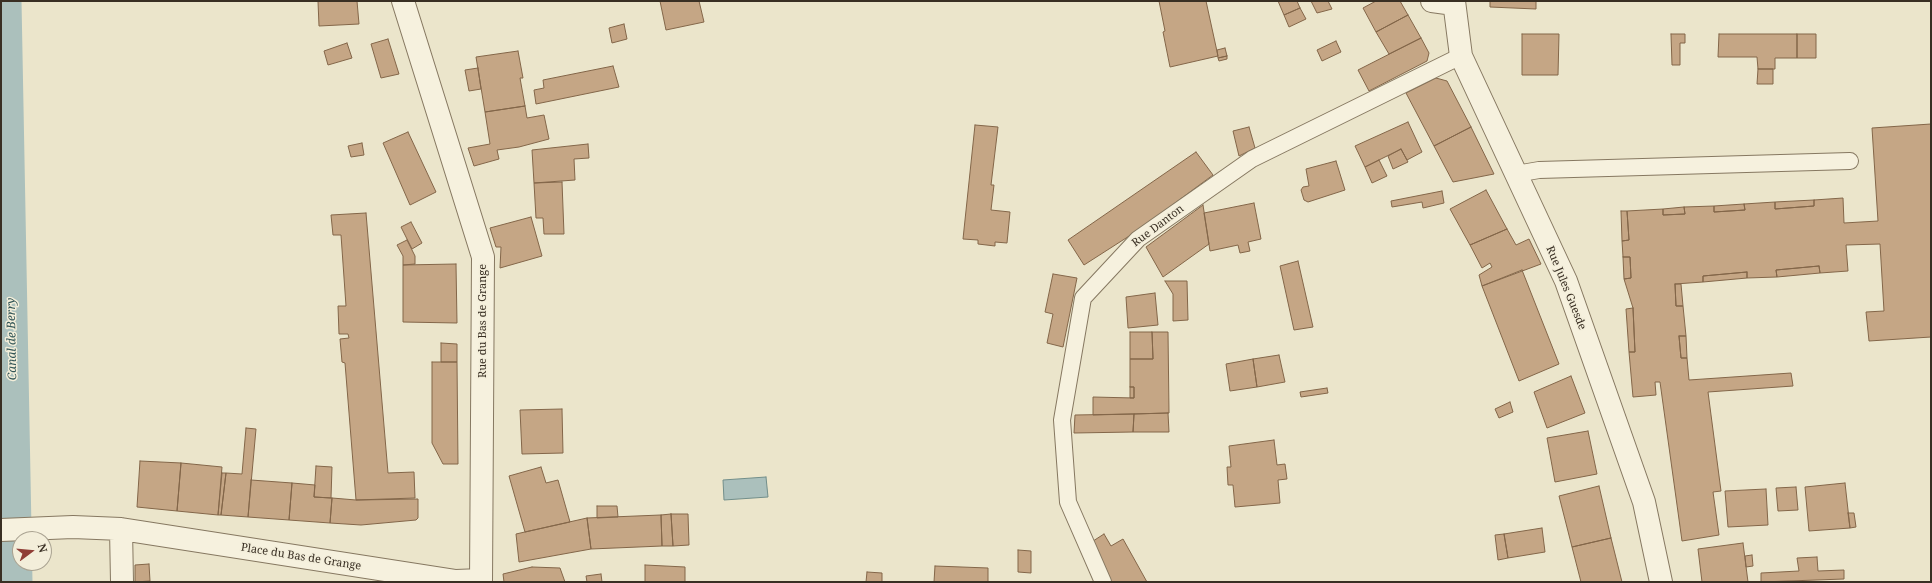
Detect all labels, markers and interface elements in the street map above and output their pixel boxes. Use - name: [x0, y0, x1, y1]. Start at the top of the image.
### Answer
- street label: Rue Danton: [1129, 202, 1187, 250]
- street label: Rue Jules Guesde: [1543, 244, 1589, 332]
- street label: Rue du Bas de Grange: [476, 264, 490, 378]
- water label: Canal de Berry: [4, 298, 20, 380]
- north arrow: [12, 531, 52, 571]
- street label: Place du Bas de Grange: [240, 541, 362, 573]
- text: N: [35, 542, 51, 554]

